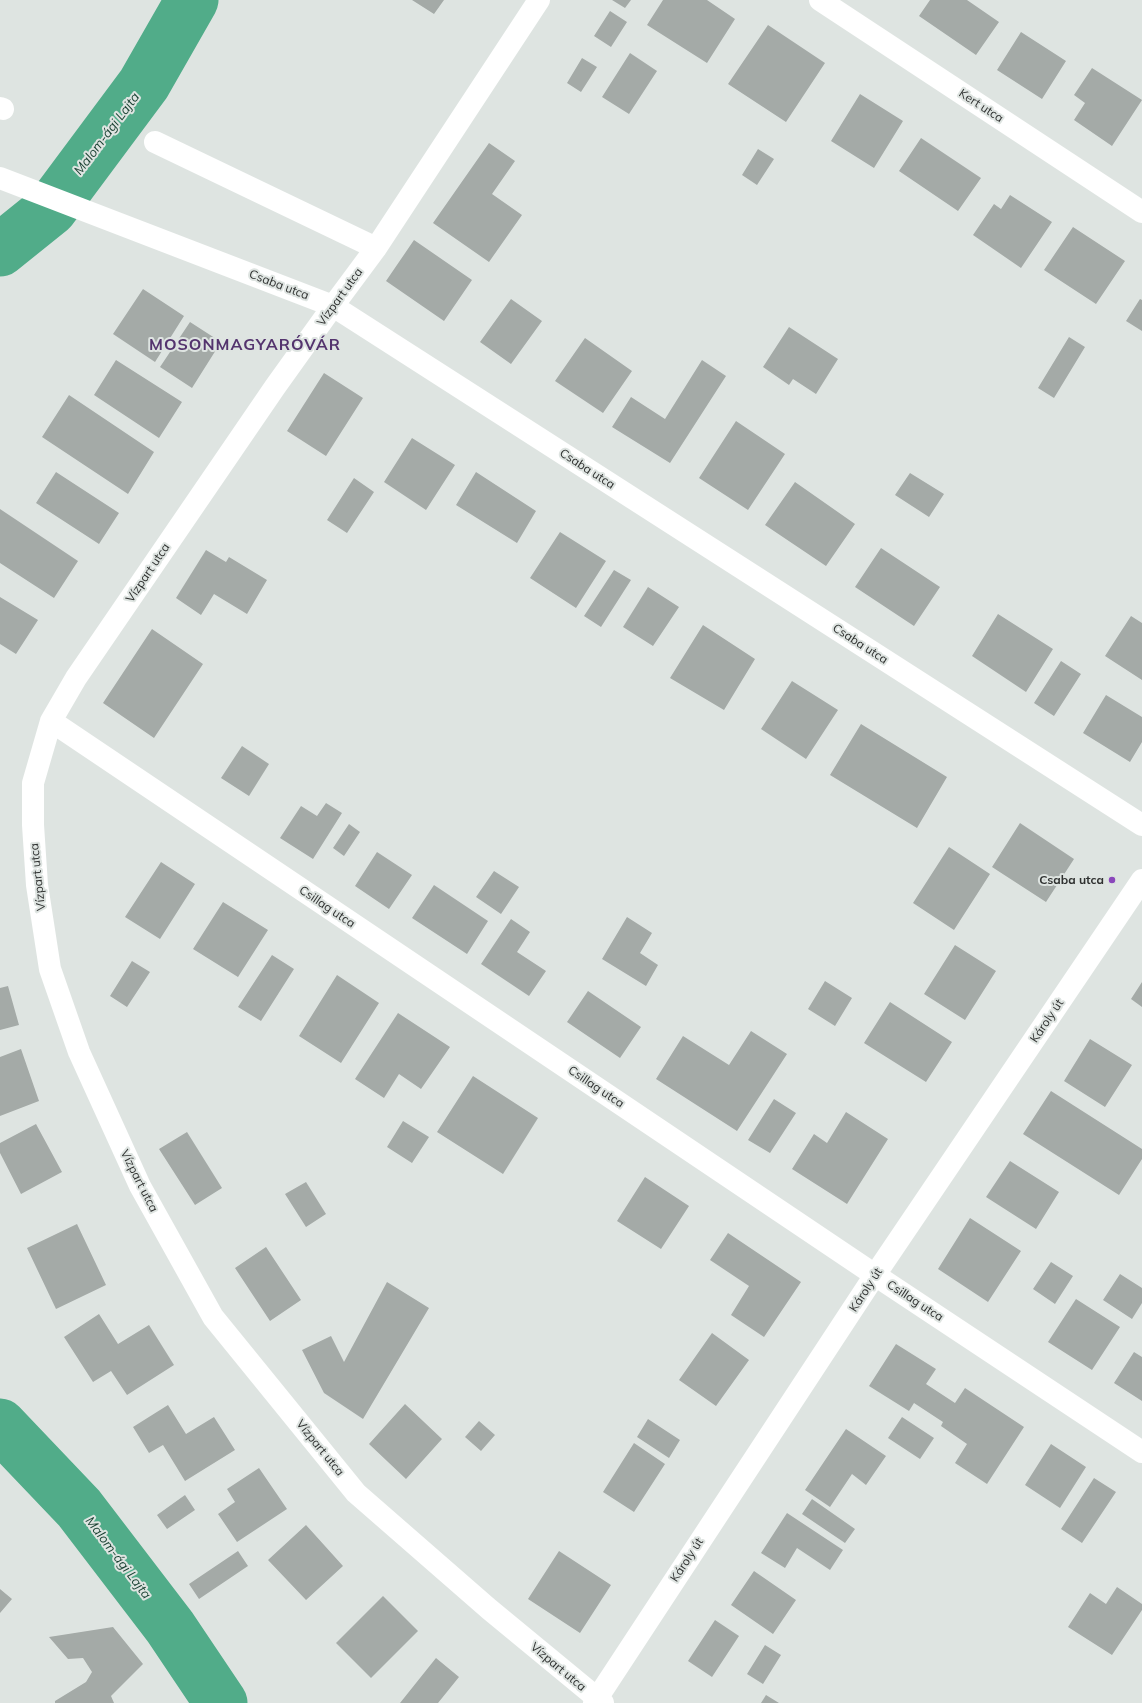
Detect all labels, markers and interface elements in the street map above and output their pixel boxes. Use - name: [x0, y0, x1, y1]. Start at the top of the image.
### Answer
- street label: Kert utca: [956, 86, 1006, 126]
- water label: Malom-ági Lajta: [71, 90, 143, 178]
- street label: Vízpart utca: [314, 265, 366, 329]
- street label: Csaba utca: [247, 267, 311, 303]
- district label: MOSONMAGYARÓVÁR: [149, 335, 341, 355]
- street label: Csaba utca: [557, 446, 617, 492]
- street label: Vízpart utca: [123, 541, 173, 605]
- street label: Csaba utca: [830, 621, 890, 667]
- street label: Vízpart utca: [27, 842, 49, 912]
- place label: Csaba utca: [1039, 873, 1104, 887]
- marker: Csaba utca: [1107, 875, 1117, 885]
- street label: Csillag utca: [296, 883, 358, 931]
- street label: Károly út: [1027, 996, 1067, 1046]
- street label: Csillag utca: [565, 1063, 627, 1111]
- street label: Vízpart utca: [117, 1147, 161, 1215]
- street label: Károly út: [847, 1265, 885, 1315]
- street label: Csillag utca: [884, 1277, 946, 1325]
- street label: Vízpart utca: [293, 1417, 347, 1479]
- water label: Malom-ági Lajta: [82, 1514, 154, 1602]
- street label: Károly út: [668, 1535, 706, 1585]
- street label: Vízpart utca: [527, 1640, 589, 1694]

